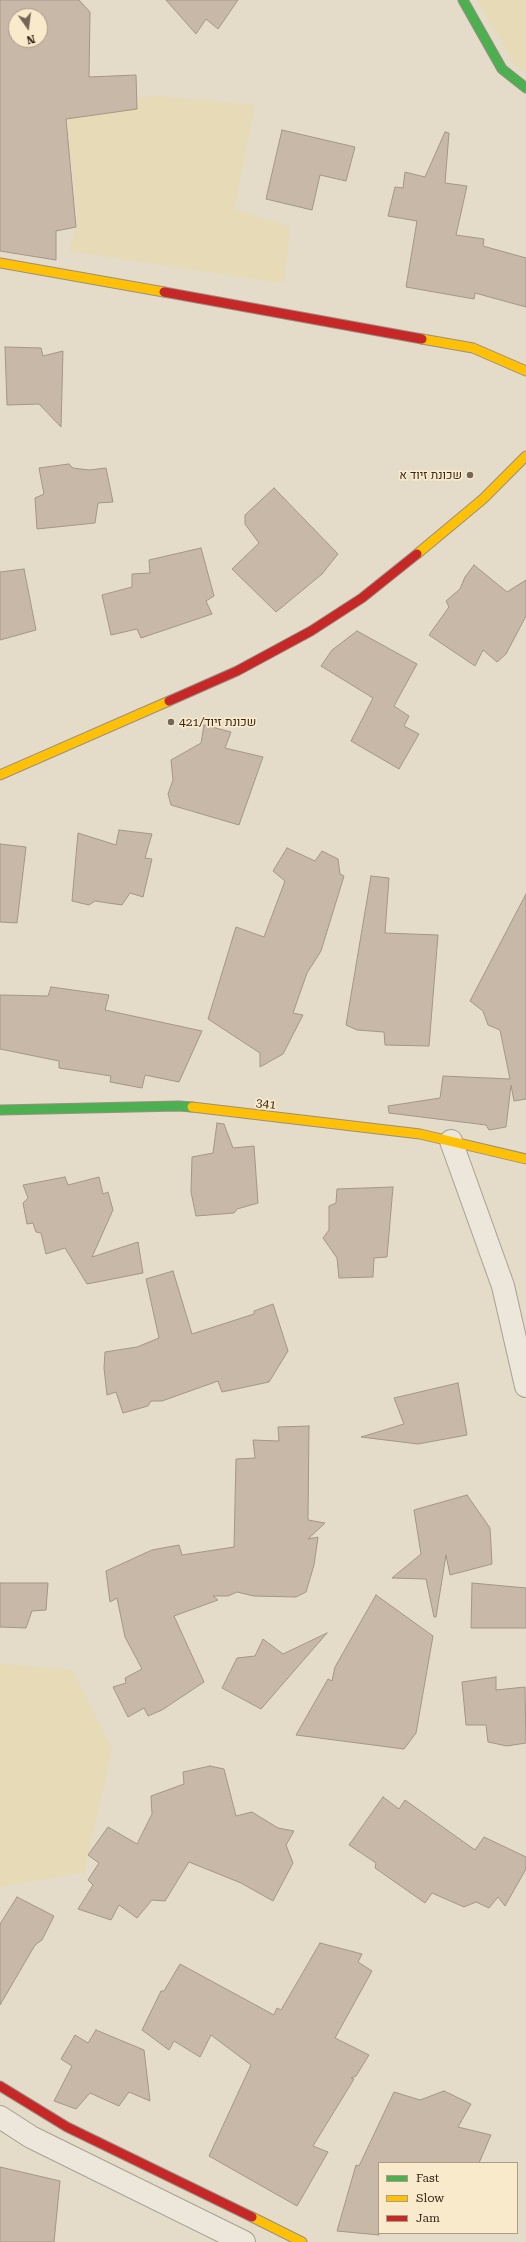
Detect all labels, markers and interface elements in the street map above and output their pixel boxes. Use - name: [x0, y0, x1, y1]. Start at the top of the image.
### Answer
- north arrow: [8, 8, 48, 48]
- text: N: [25, 32, 36, 46]
- place label: שכונת זיוד א: [399, 468, 462, 482]
- marker: שכונת זיוד א: [465, 470, 475, 480]
- place label: שכונת זיוד/421: [179, 715, 256, 729]
- marker: שכונת זיוד/421: [166, 717, 176, 727]
- street label: 341: [255, 1096, 277, 1112]
- legend: [378, 2162, 518, 2234]
- text: Fast: [416, 2171, 439, 2185]
- text: Slow: [416, 2191, 444, 2205]
- text: Jam: [416, 2211, 440, 2225]

